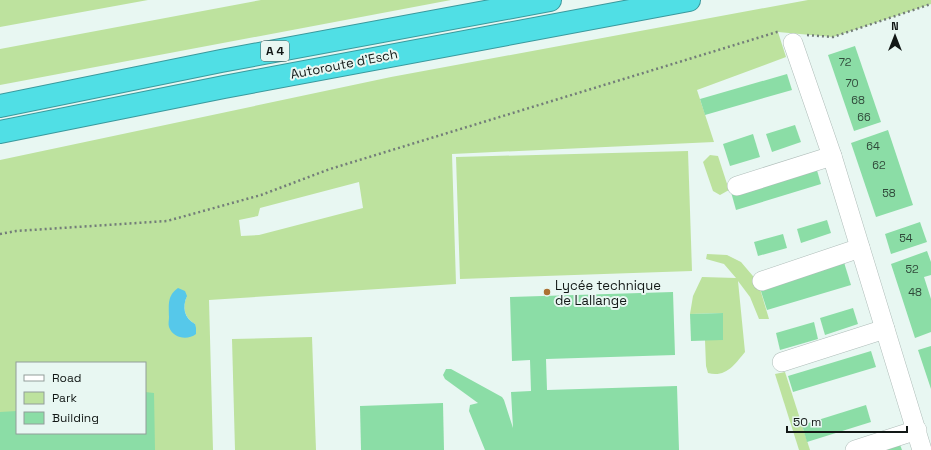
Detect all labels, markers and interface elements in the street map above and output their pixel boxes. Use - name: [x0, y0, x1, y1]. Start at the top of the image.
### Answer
- north arrow: [875, 16, 915, 56]
- text: N: [891, 19, 899, 33]
- road number: A 4: [261, 41, 289, 61]
- street label: Autoroute d'Esch: [289, 45, 399, 83]
- house number: 72: [839, 55, 852, 69]
- house number: 70: [845, 76, 859, 90]
- house number: 68: [851, 93, 865, 107]
- house number: 66: [857, 110, 871, 124]
- house number: 64: [866, 139, 880, 153]
- house number: 62: [872, 158, 886, 172]
- house number: 58: [882, 186, 896, 200]
- house number: 54: [899, 231, 913, 245]
- house number: 52: [905, 262, 919, 276]
- place label: Lycée technique de Lallange: [555, 277, 661, 309]
- house number: 48: [908, 285, 922, 299]
- marker: Lycée technique de Lallange: [542, 287, 552, 297]
- legend: [16, 362, 146, 434]
- text: Road: [52, 370, 81, 386]
- text: Park: [52, 390, 77, 406]
- scale bar: [787, 408, 907, 434]
- text: Building: [52, 410, 99, 426]
- text: 50 m: [793, 414, 821, 430]

